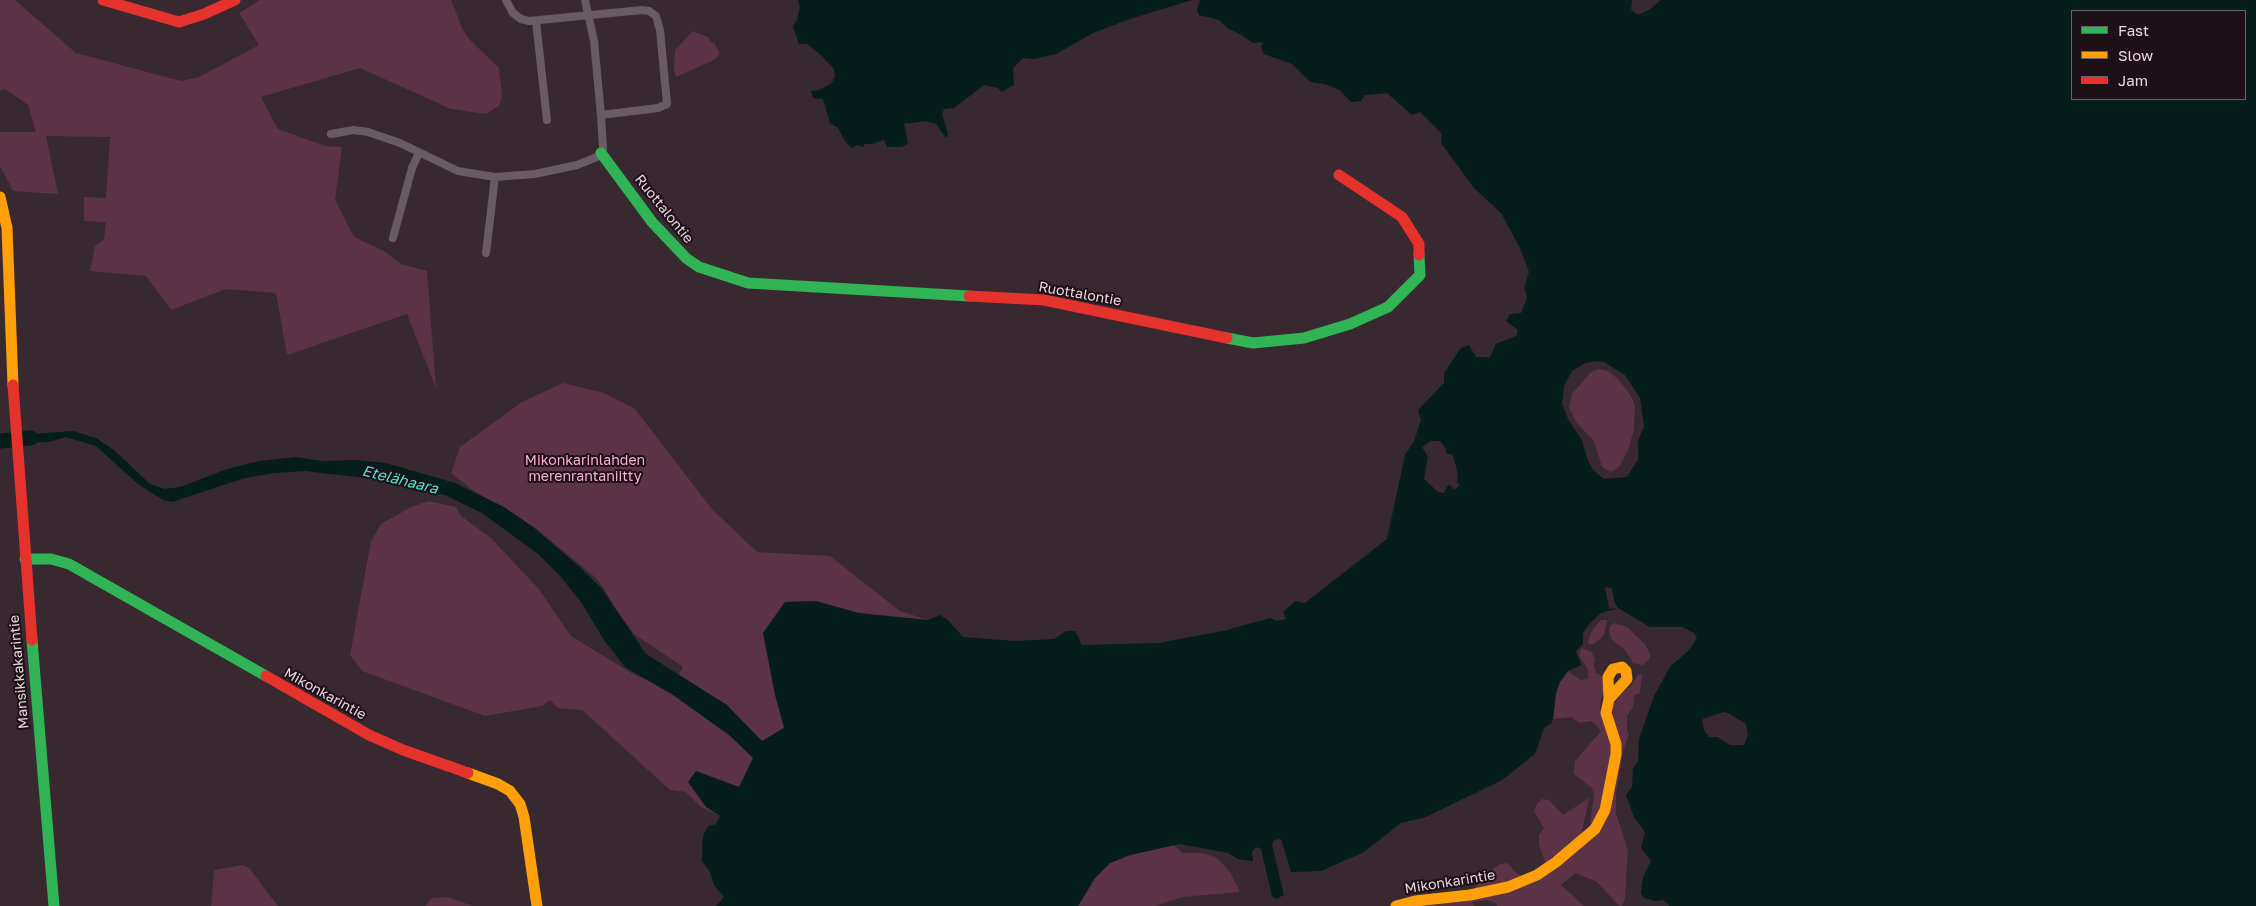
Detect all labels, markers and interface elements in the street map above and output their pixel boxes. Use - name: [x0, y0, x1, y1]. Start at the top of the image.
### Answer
- legend: [2071, 10, 2246, 100]
- text: Fast: [2118, 21, 2149, 39]
- text: Slow: [2118, 46, 2153, 64]
- text: Jam: [2118, 71, 2148, 89]
- street label: Ruottalontie: [631, 171, 697, 247]
- street label: Ruottalontie: [1037, 278, 1123, 310]
- park label: Mikonkarinlahden merenrantaniitty: [525, 453, 645, 486]
- water label: Etelähaara: [360, 462, 440, 498]
- street label: Mansikkakarintie: [6, 614, 32, 730]
- street label: Mikonkarintie: [281, 665, 369, 723]
- street label: Mikonkarintie: [1404, 867, 1496, 897]

